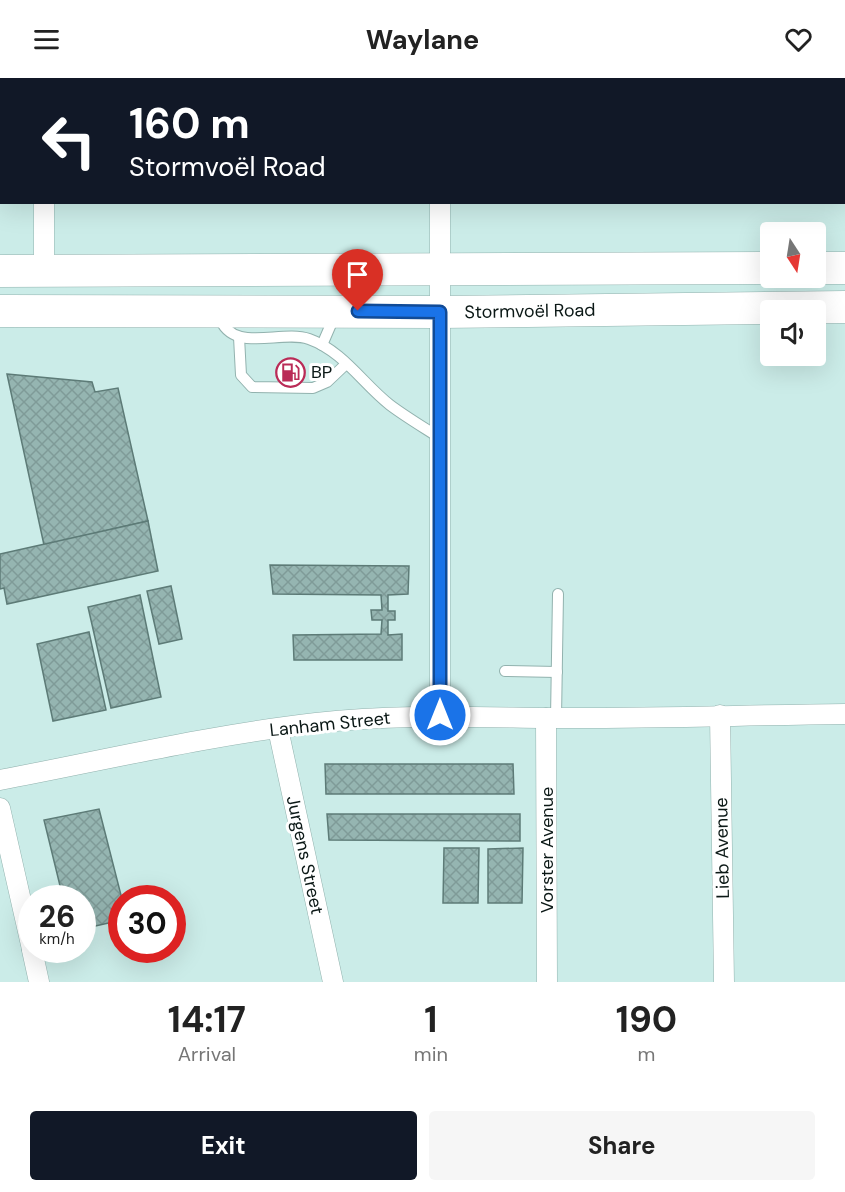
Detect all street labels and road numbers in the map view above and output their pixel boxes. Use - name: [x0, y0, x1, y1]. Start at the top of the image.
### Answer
- street label: Stormvoël Road: [464, 298, 596, 324]
- street label: Lanham Street: [268, 706, 392, 742]
- street label: Vorster Avenue: [535, 787, 559, 913]
- street label: Jurgens Street: [281, 793, 329, 917]
- street label: Lieb Avenue: [709, 797, 735, 899]

